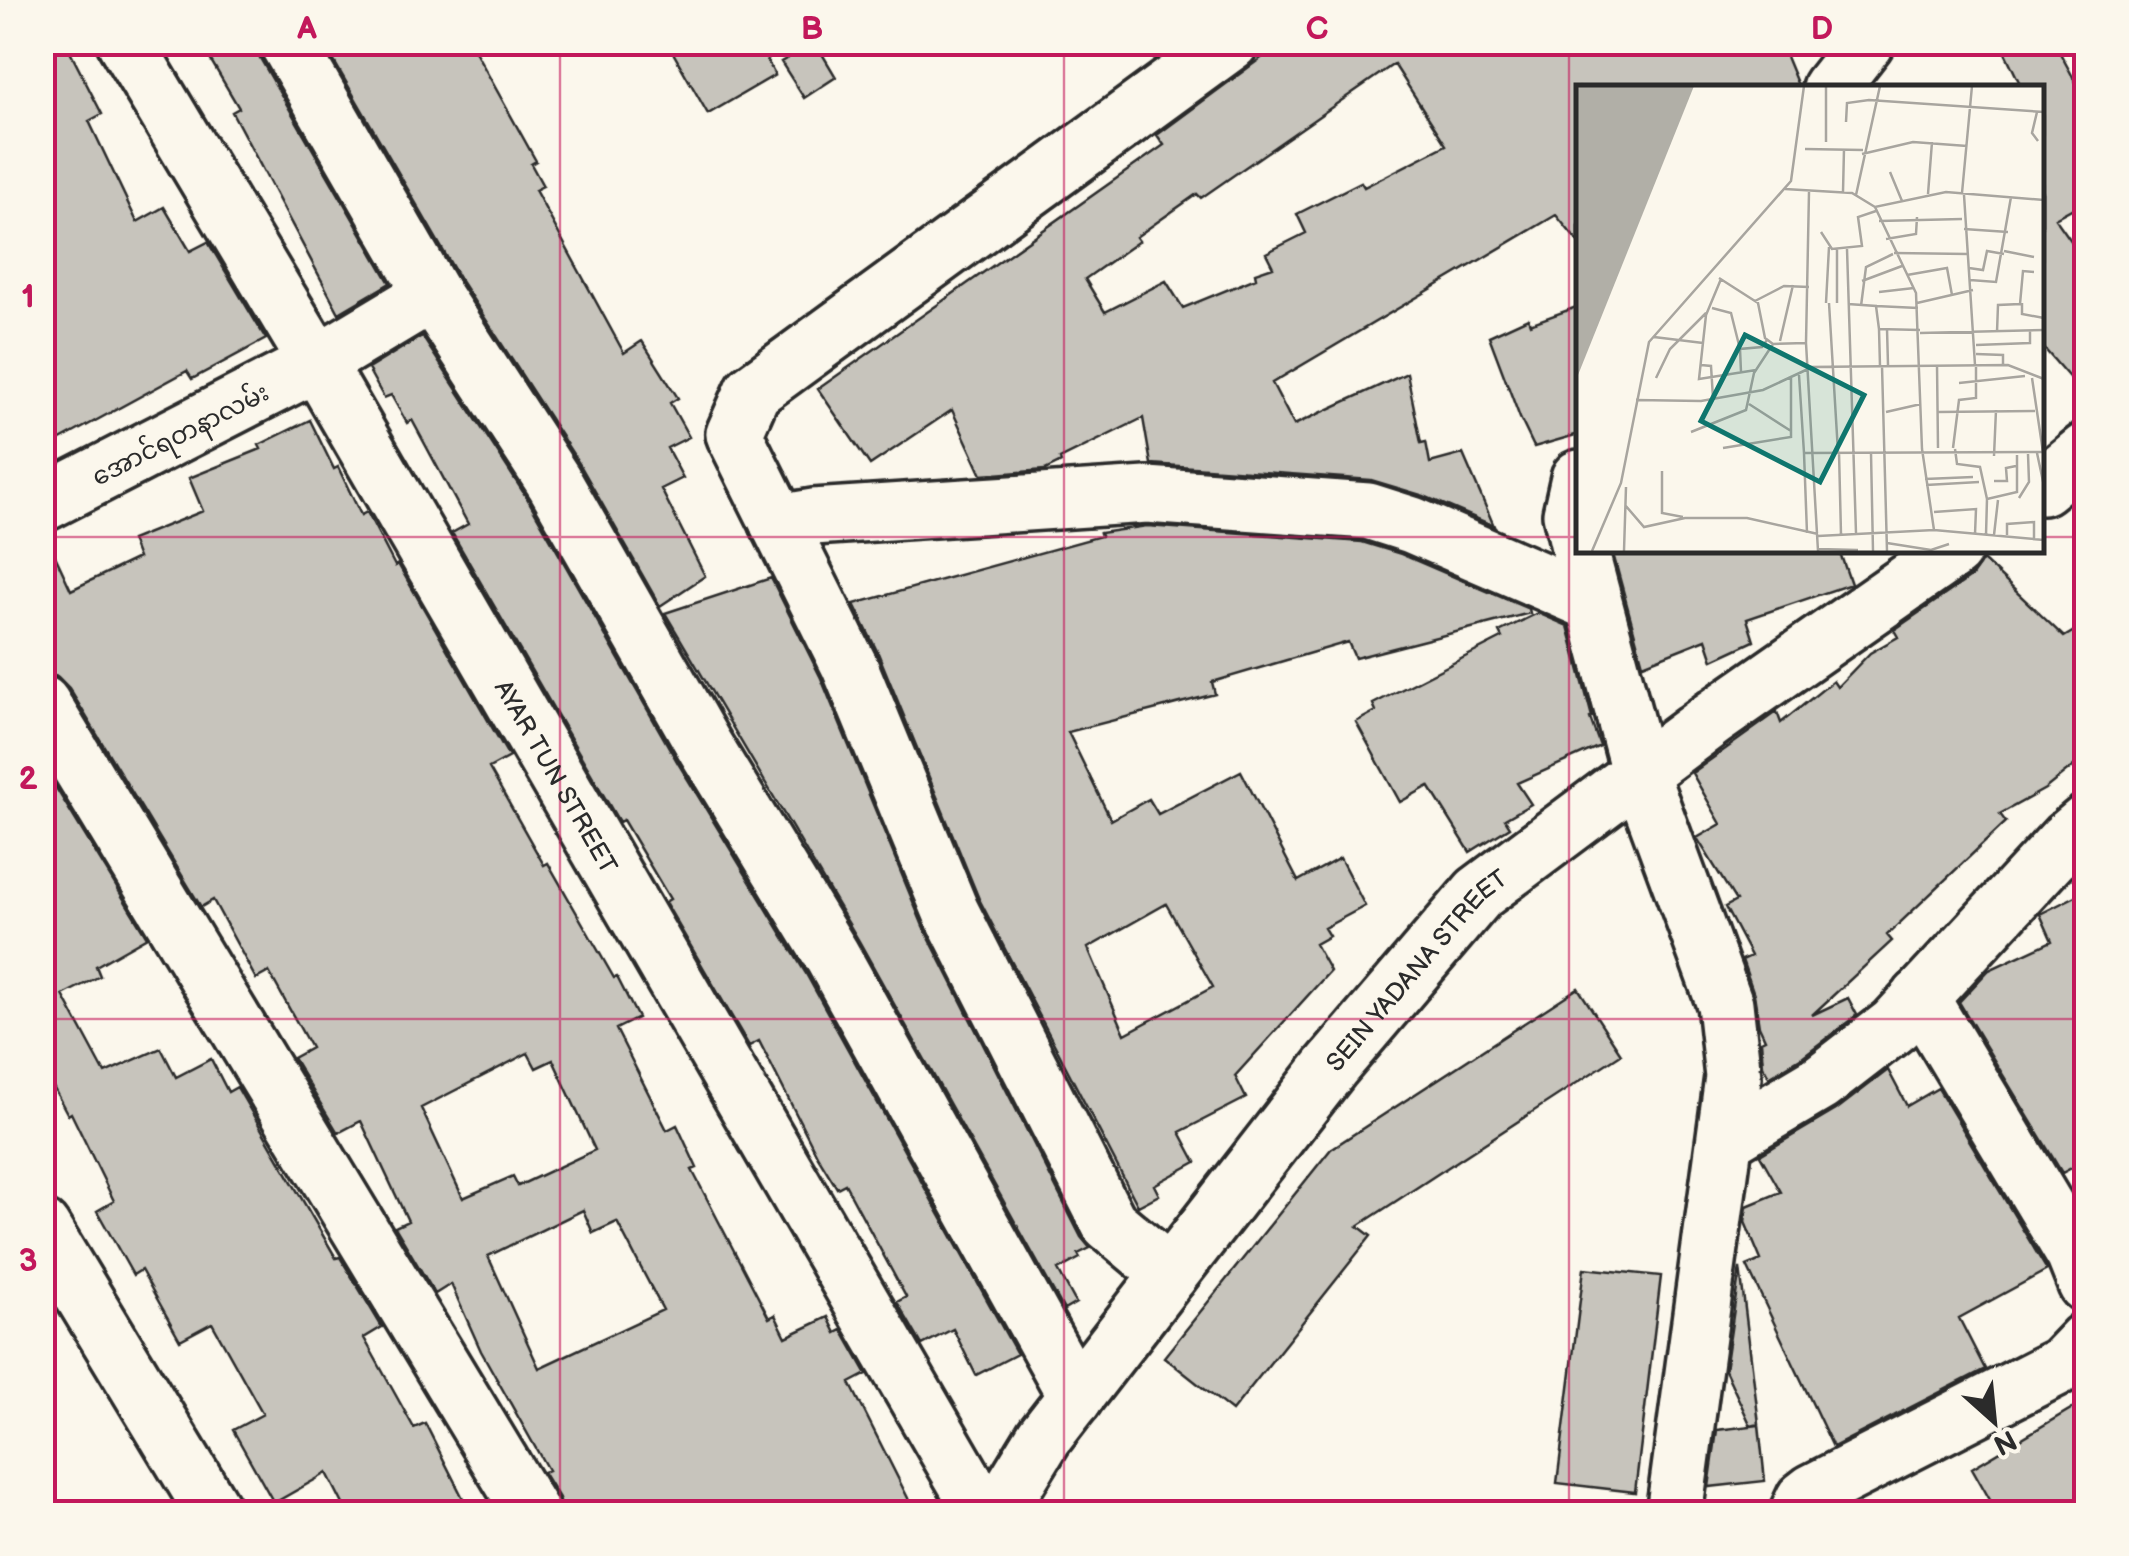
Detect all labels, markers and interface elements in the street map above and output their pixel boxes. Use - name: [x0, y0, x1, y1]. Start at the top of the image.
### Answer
- text: A: [296, 10, 317, 49]
- text: B: [801, 10, 823, 49]
- text: C: [1306, 10, 1328, 49]
- text: D: [1811, 10, 1833, 49]
- inset map: [1576, 85, 2044, 552]
- text: 1: [21, 278, 35, 317]
- street label: အောင်ရတနာလမ်း: [86, 375, 276, 497]
- street label: AYAR TUN STREET: [487, 675, 624, 880]
- text: 2: [18, 760, 38, 799]
- street label: SEIN YADANA STREET: [1320, 863, 1514, 1078]
- text: 3: [19, 1242, 37, 1281]
- north arrow: [1944, 1371, 2044, 1471]
- text: N: [1988, 1422, 2022, 1461]

